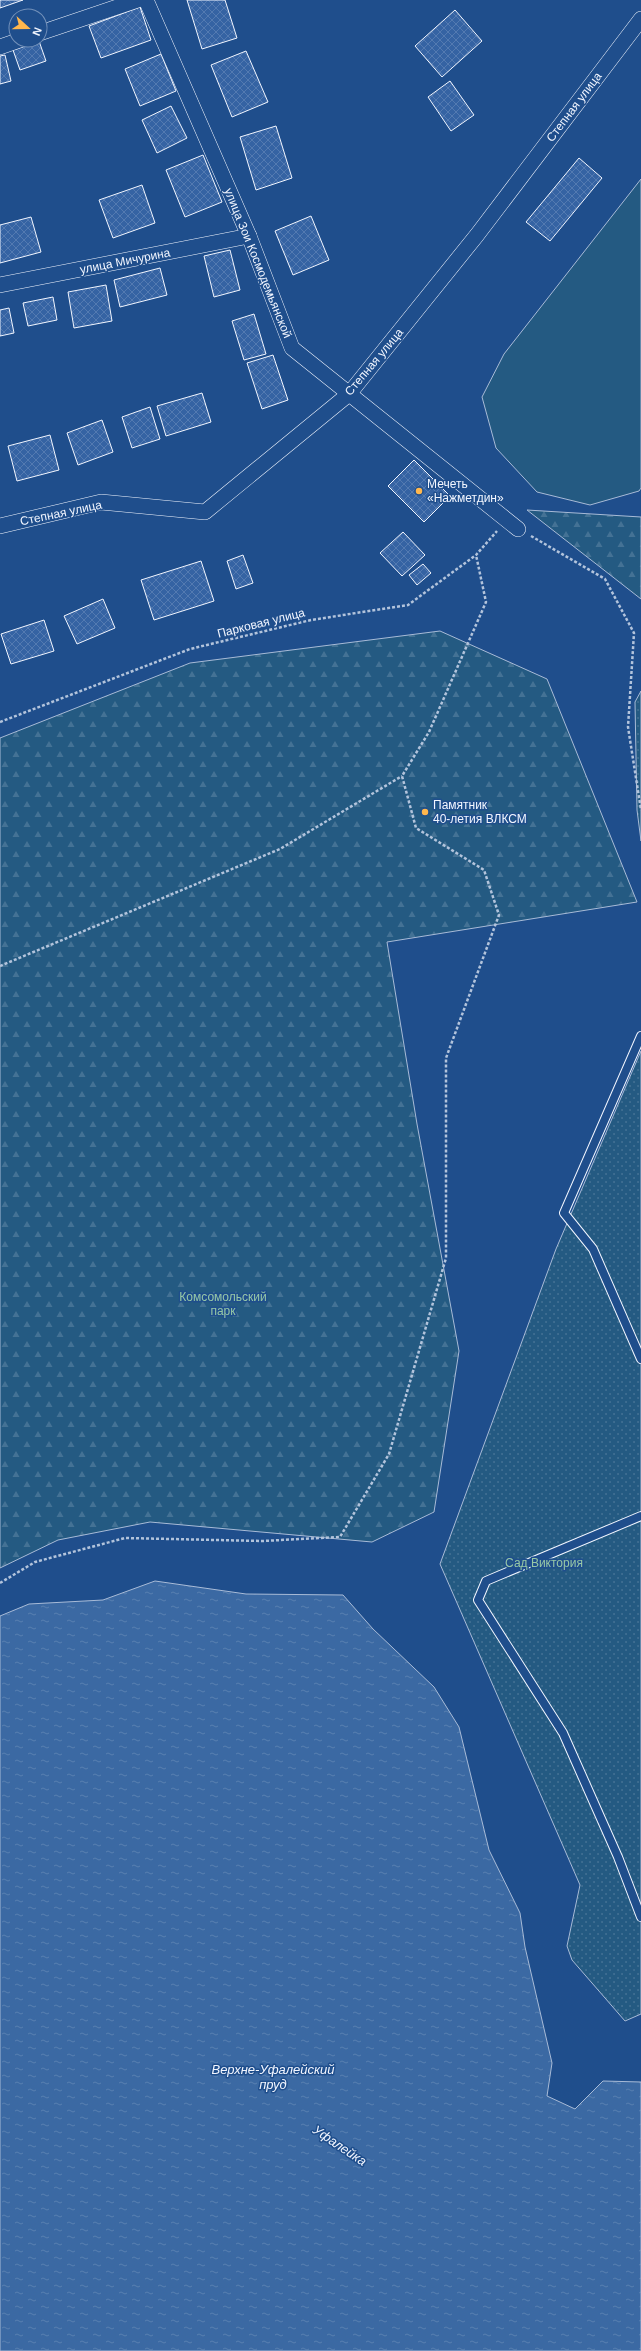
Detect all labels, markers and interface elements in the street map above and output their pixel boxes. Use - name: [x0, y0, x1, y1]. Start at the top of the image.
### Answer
- north arrow: [8, 8, 48, 48]
- text: N: [30, 26, 44, 37]
- street label: Степная улица: [543, 69, 605, 144]
- street label: улица Зои Космодемьянской: [221, 186, 295, 340]
- street label: улица Мичурина: [79, 245, 172, 277]
- street label: Степная улица: [342, 325, 406, 398]
- place label: Мечеть «Нажметдин»: [427, 477, 504, 505]
- marker: Мечеть «Нажметдин»: [414, 486, 424, 496]
- street label: Степная улица: [19, 497, 104, 529]
- street label: Парковая улица: [216, 605, 307, 641]
- place label: Памятник 40-летия ВЛКСМ: [433, 798, 527, 826]
- marker: Памятник 40-летия ВЛКСМ: [420, 807, 430, 817]
- park label: Комсомольский парк: [179, 1290, 267, 1318]
- park label: Сад Виктория: [505, 1556, 583, 1570]
- water label: Верхне-Уфалейский пруд: [211, 2062, 335, 2092]
- water label: Уфалейка: [309, 2121, 369, 2169]

